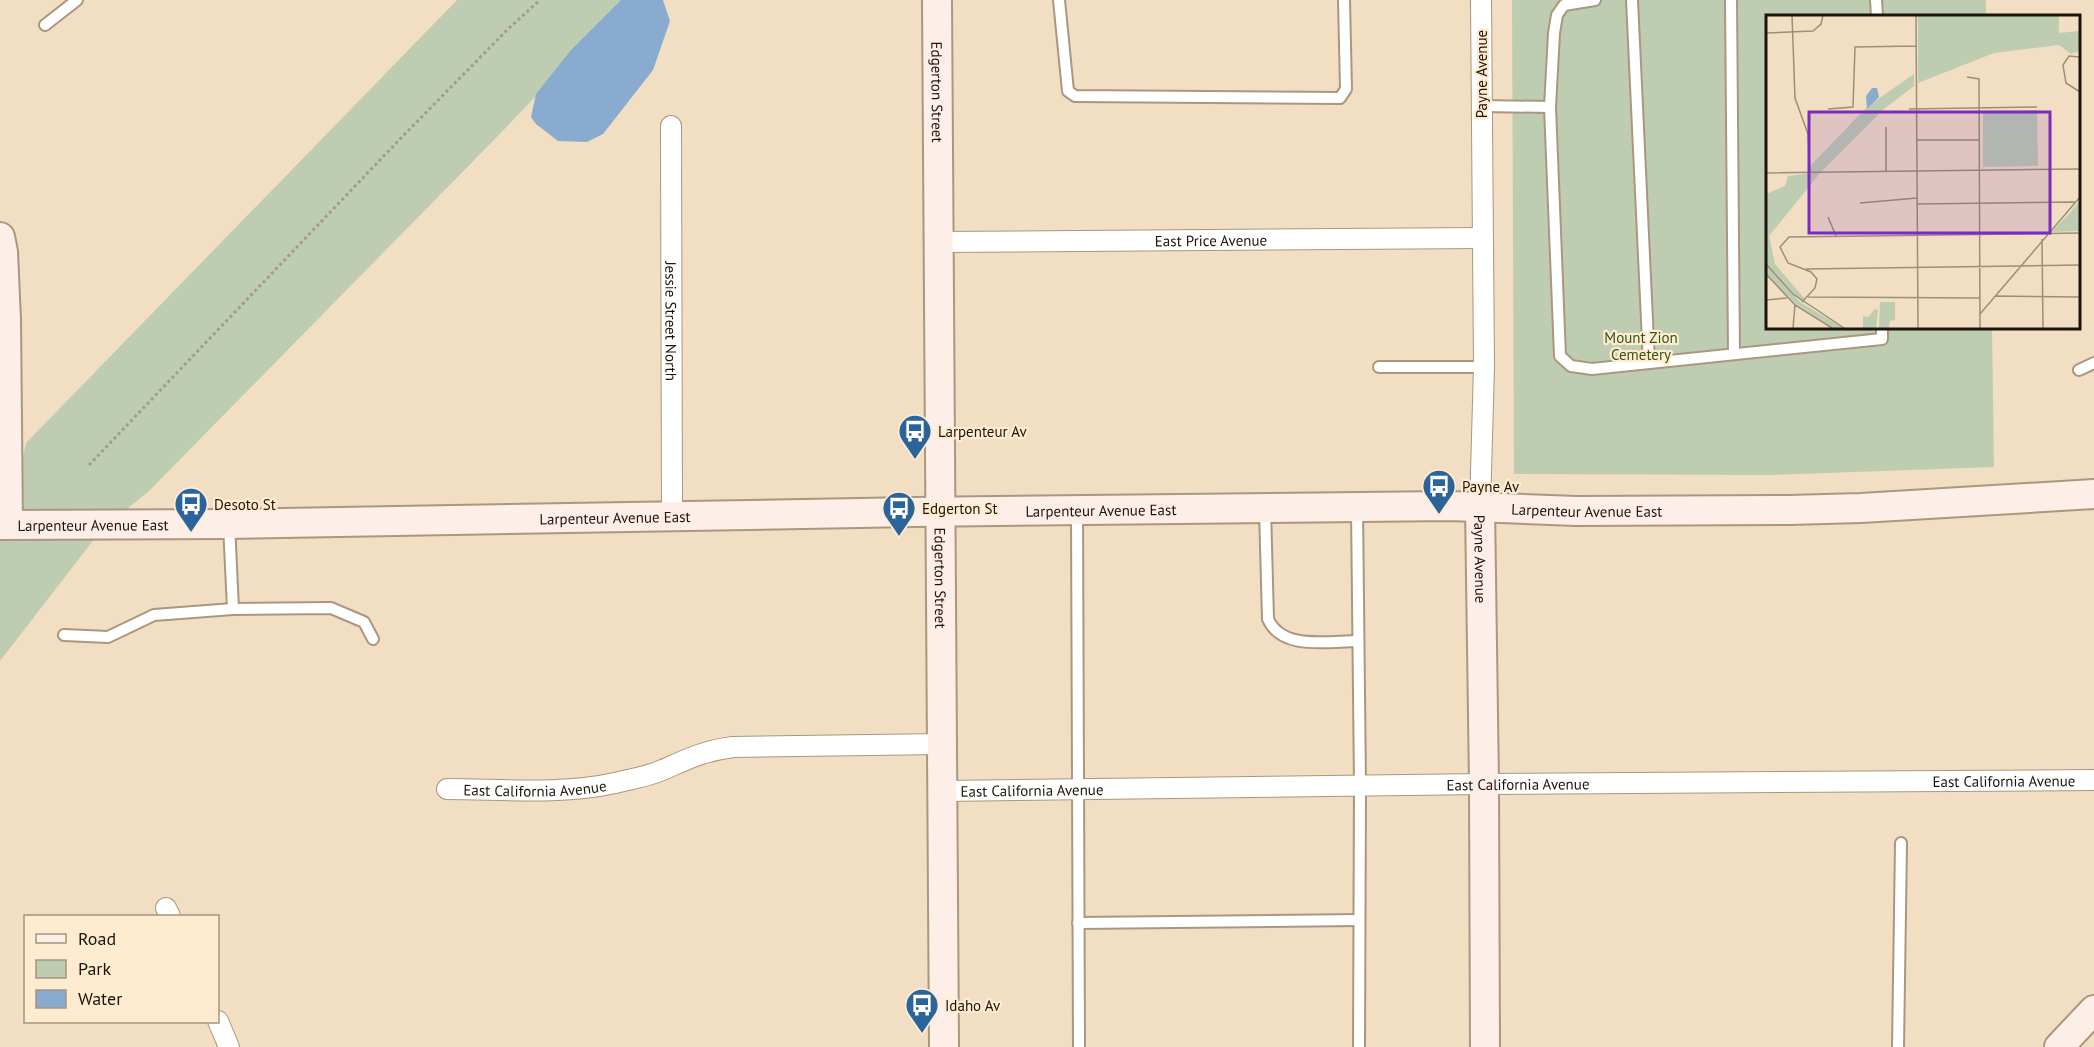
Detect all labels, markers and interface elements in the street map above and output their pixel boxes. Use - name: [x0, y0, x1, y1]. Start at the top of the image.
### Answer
- inset map: [1766, 15, 2079, 328]
- street label: Payne Avenue: [1472, 30, 1491, 118]
- street label: Edgerton Street: [928, 41, 947, 143]
- street label: East Price Avenue: [1155, 230, 1267, 250]
- street label: Jessie Street North: [662, 260, 681, 381]
- park label: Mount Zion Cemetery: [1604, 328, 1678, 364]
- bus stop icon: Larpenteur Av: [897, 413, 933, 460]
- place label: Larpenteur Av: [938, 422, 1027, 441]
- bus stop icon: Payne Av: [1421, 468, 1457, 515]
- place label: Payne Av: [1462, 477, 1520, 496]
- bus stop icon: Desoto St: [173, 486, 209, 533]
- bus stop icon: Edgerton St: [881, 490, 917, 537]
- place label: Desoto St: [214, 495, 276, 514]
- place label: Edgerton St: [922, 499, 998, 518]
- street label: Larpenteur Avenue East: [1511, 499, 1662, 521]
- street label: Larpenteur Avenue East: [1025, 500, 1177, 520]
- street label: Larpenteur Avenue East: [539, 506, 691, 528]
- street label: Larpenteur Avenue East: [17, 515, 169, 534]
- street label: Payne Avenue: [1471, 515, 1491, 603]
- street label: Edgerton Street: [931, 527, 951, 629]
- street label: East California Avenue: [1932, 771, 2076, 791]
- street label: East California Avenue: [1446, 774, 1590, 794]
- street label: East California Avenue: [463, 775, 608, 800]
- street label: East California Avenue: [960, 779, 1104, 800]
- legend: [24, 915, 219, 1023]
- text: Road: [78, 927, 116, 950]
- text: Park: [78, 957, 111, 980]
- text: Water: [78, 987, 122, 1010]
- bus stop icon: Idaho Av: [904, 987, 940, 1034]
- place label: Idaho Av: [945, 996, 1001, 1015]

